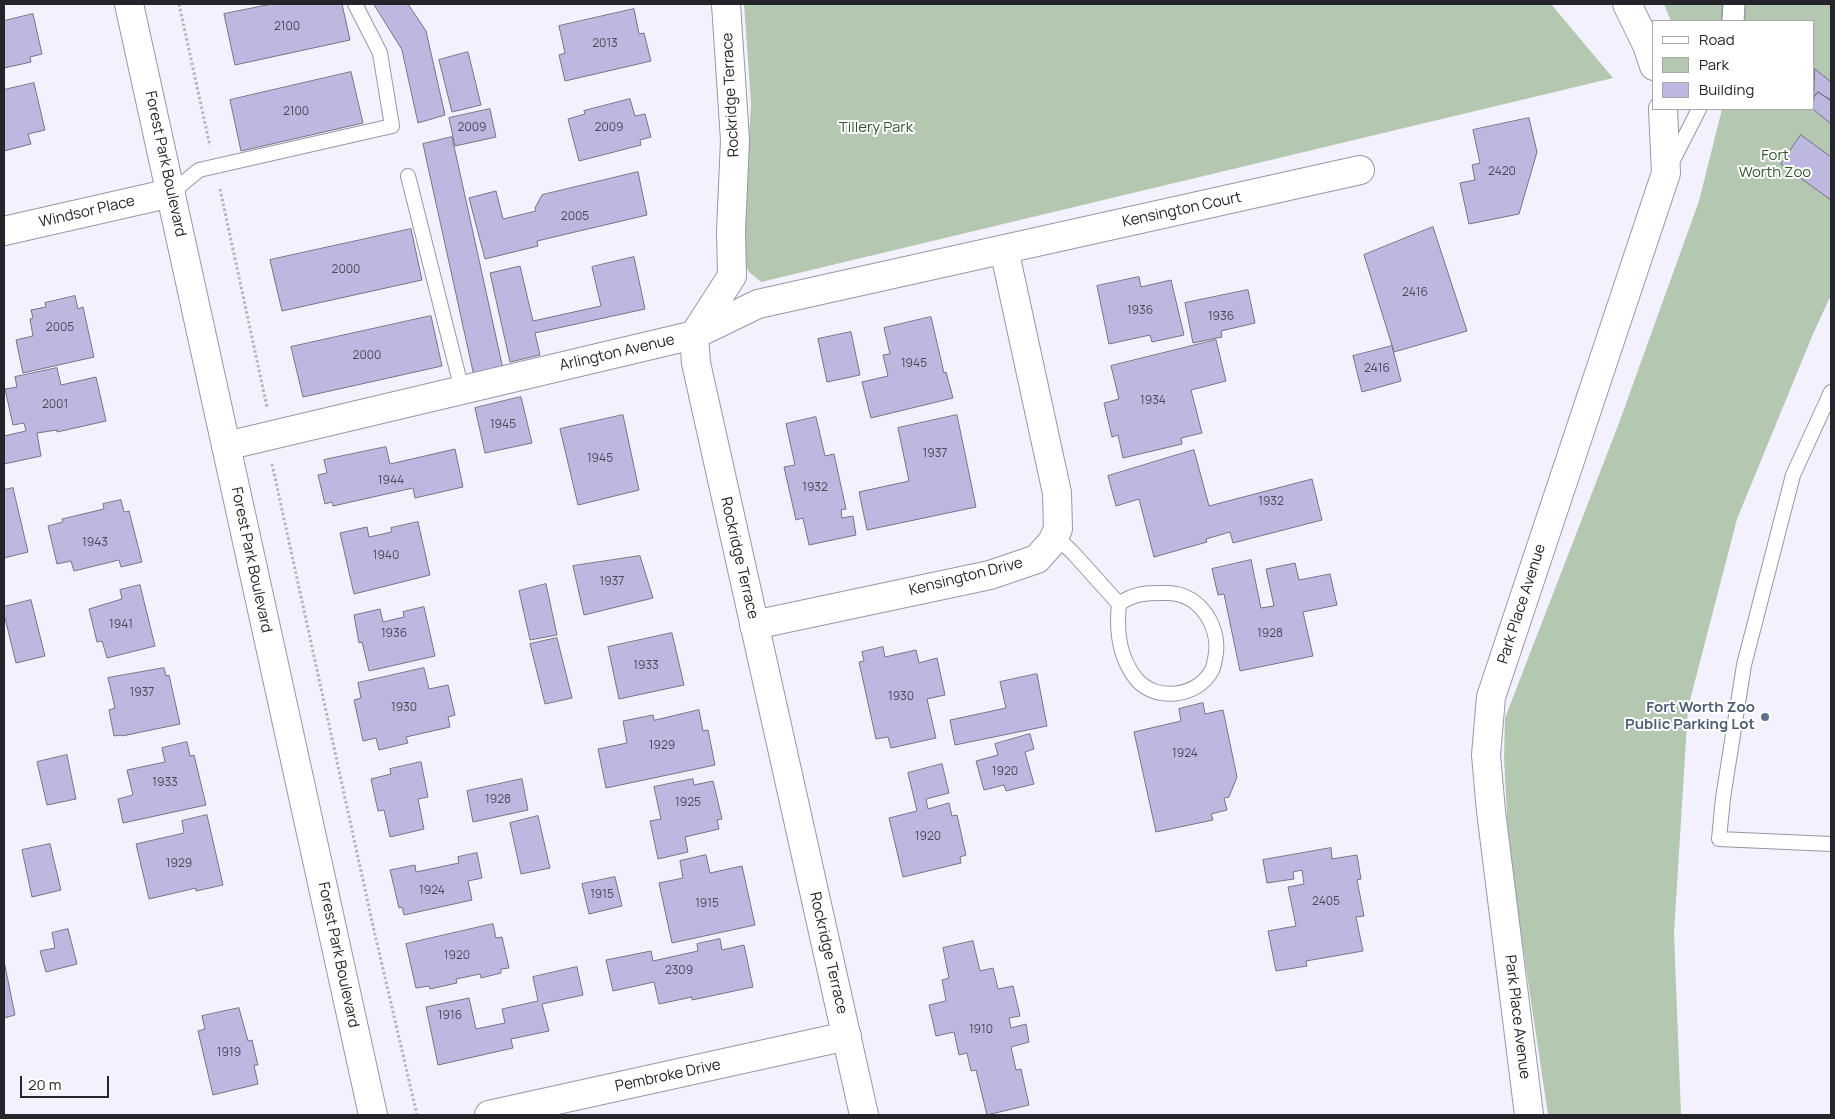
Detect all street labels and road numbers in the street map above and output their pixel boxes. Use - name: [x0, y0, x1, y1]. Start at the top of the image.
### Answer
- street label: Rockridge Terrace: [719, 32, 743, 158]
- street label: Forest Park Boulevard: [141, 89, 189, 239]
- street label: Kensington Court: [1121, 189, 1243, 231]
- street label: Windsor Place: [37, 192, 137, 232]
- street label: Arlington Avenue: [558, 331, 676, 375]
- street label: Forest Park Boulevard: [227, 485, 275, 635]
- street label: Rockridge Terrace: [716, 495, 762, 621]
- street label: Park Place Avenue: [1494, 542, 1550, 666]
- street label: Kensington Drive: [907, 554, 1025, 600]
- street label: Forest Park Boulevard: [314, 880, 362, 1030]
- street label: Rockridge Terrace: [805, 890, 851, 1016]
- street label: Park Place Avenue: [1500, 954, 1534, 1080]
- street label: Pembroke Drive: [614, 1056, 722, 1096]

